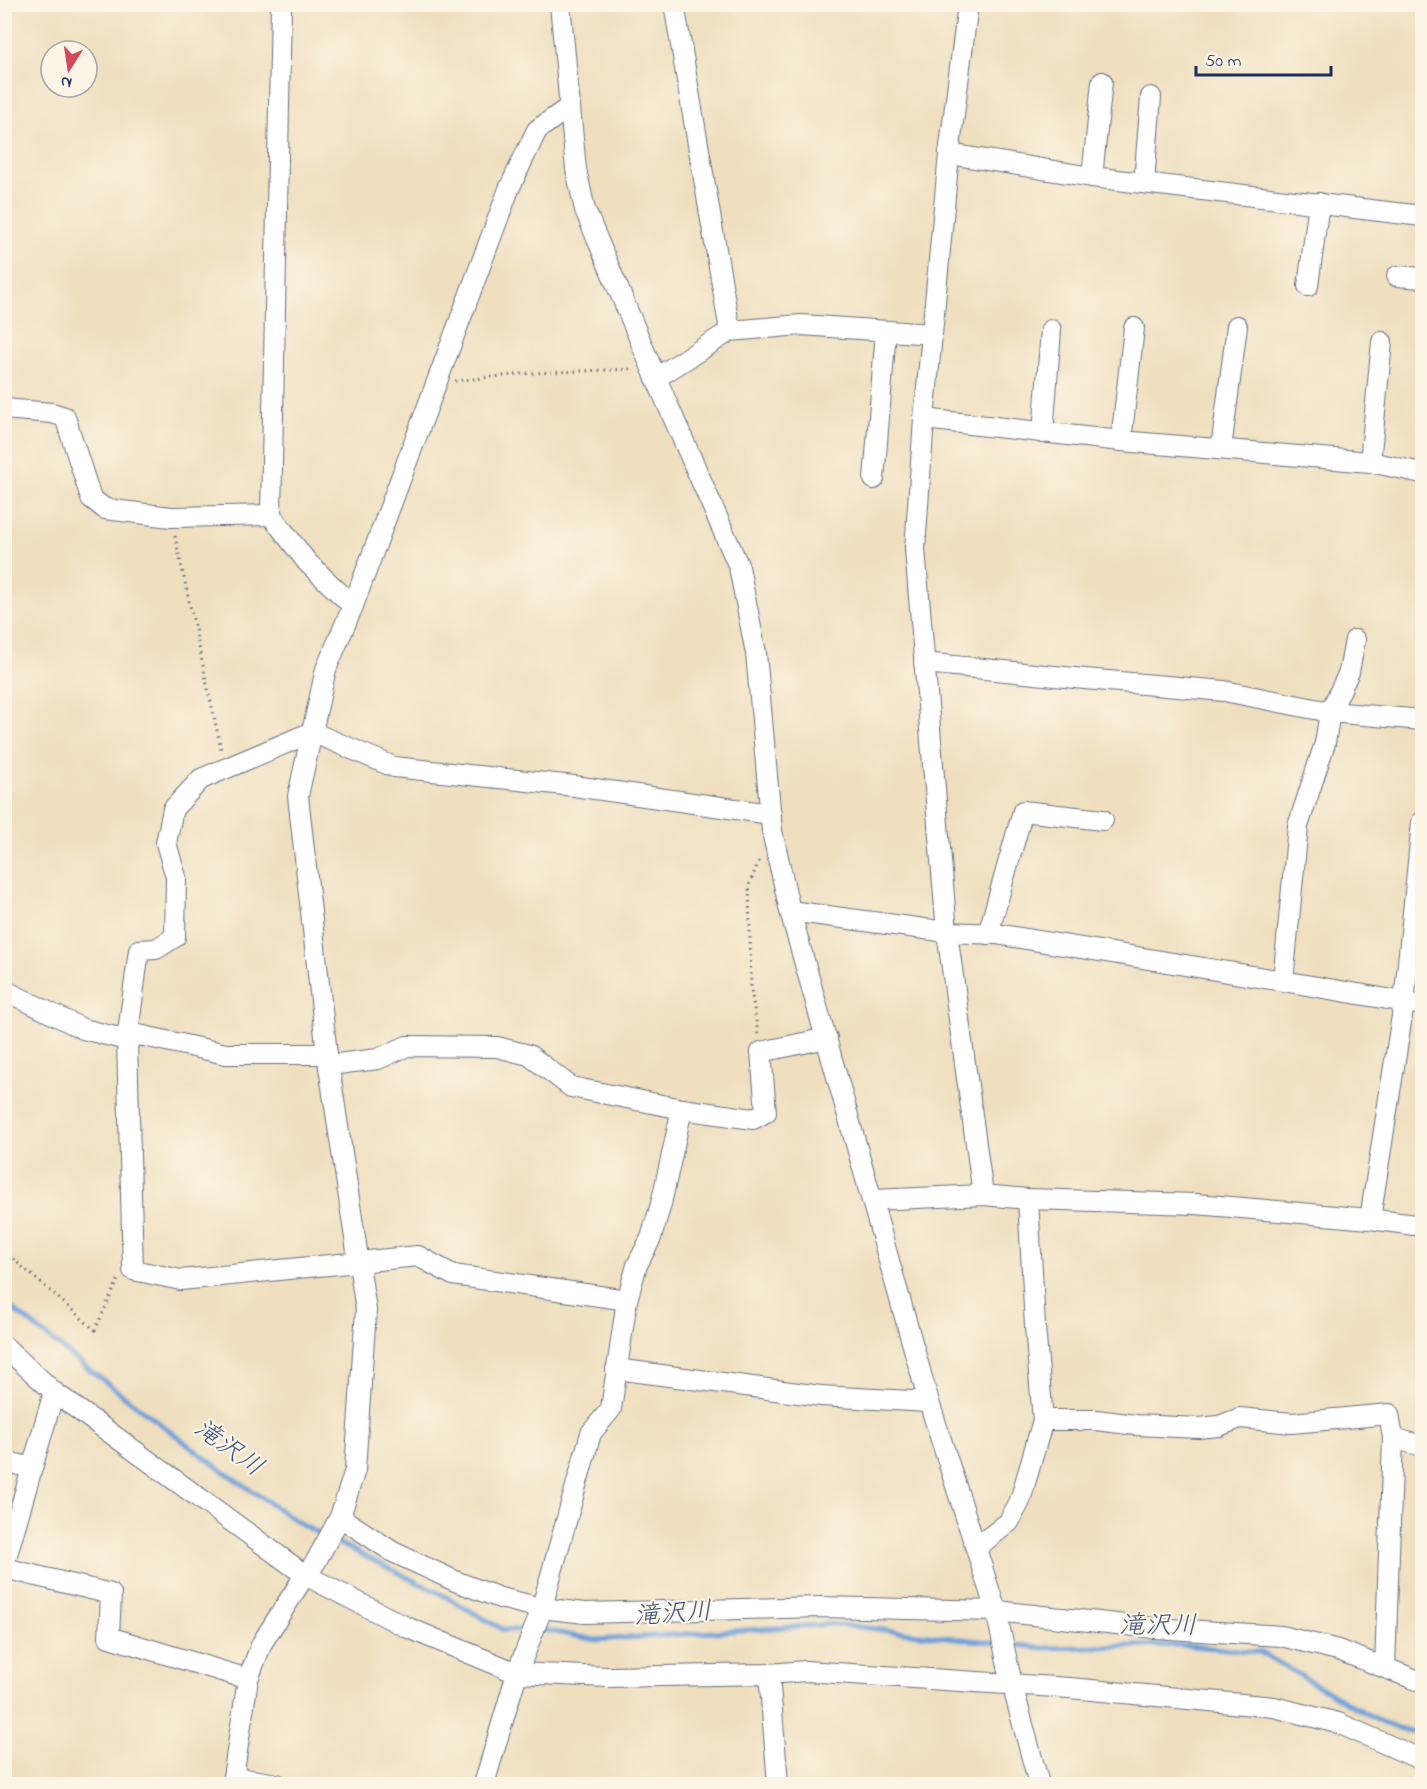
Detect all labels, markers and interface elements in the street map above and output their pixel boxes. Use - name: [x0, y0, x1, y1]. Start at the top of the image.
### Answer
- north arrow: [39, 39, 99, 99]
- scale bar: [1196, 39, 1331, 77]
- text: 50 m: [1205, 49, 1242, 75]
- text: N: [58, 69, 74, 95]
- water label: 滝沢川: [185, 1411, 271, 1487]
- water label: 滝沢川: [633, 1593, 713, 1637]
- water label: 滝沢川: [1119, 1608, 1197, 1646]

